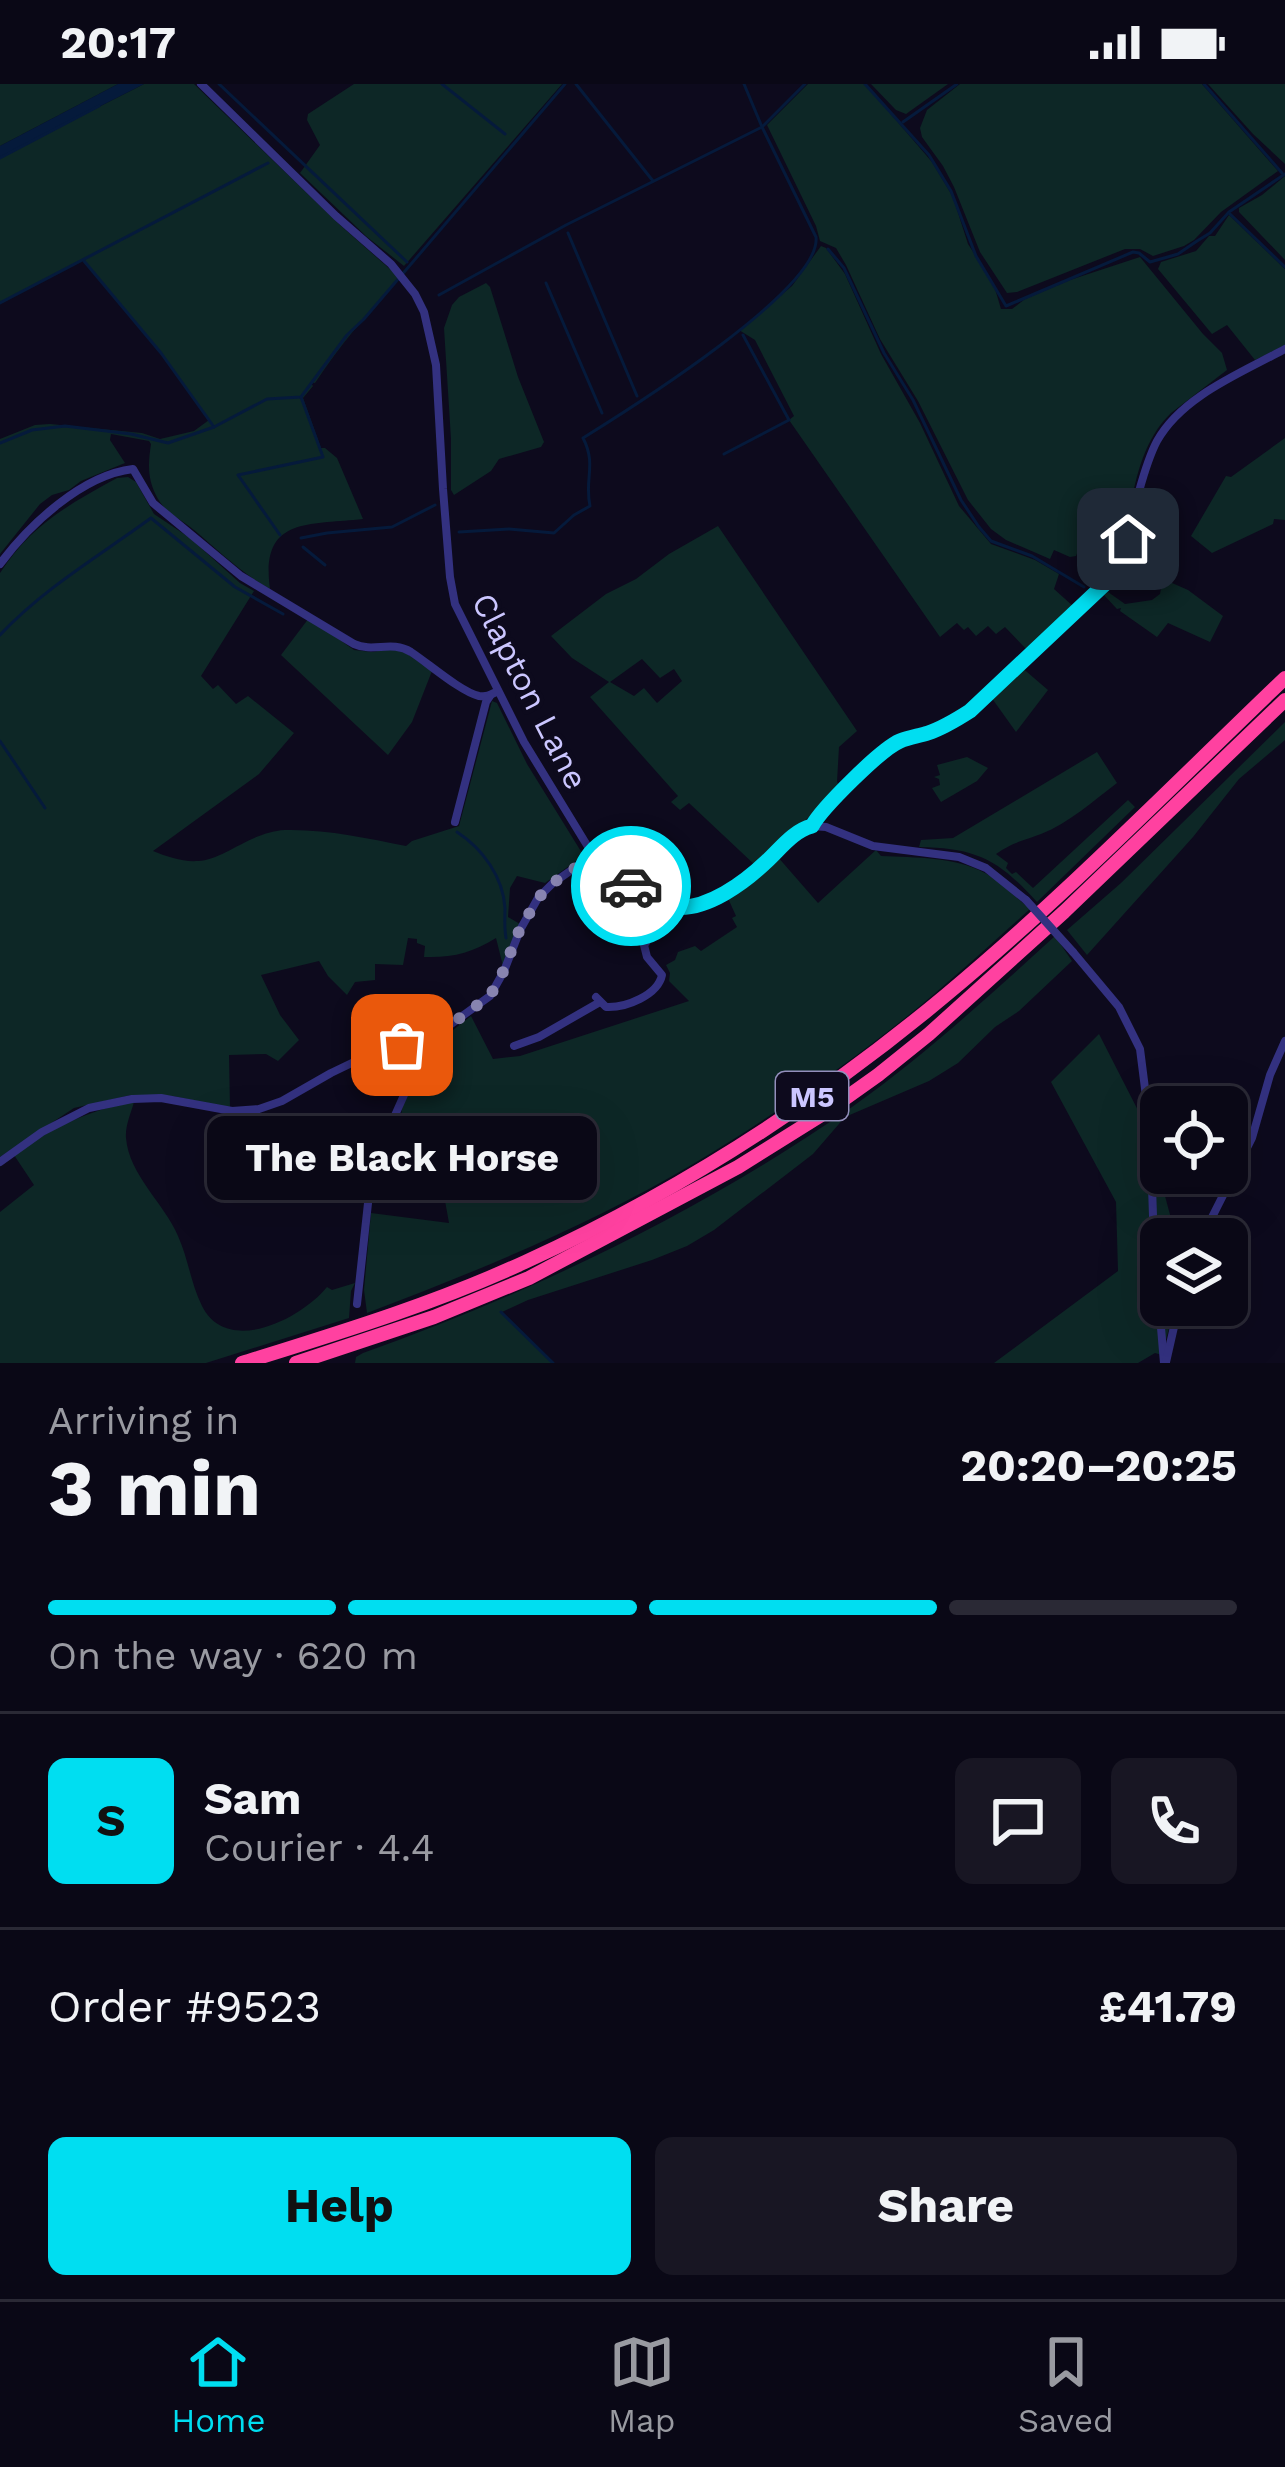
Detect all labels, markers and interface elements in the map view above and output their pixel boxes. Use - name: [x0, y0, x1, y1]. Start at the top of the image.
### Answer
- text: 20:17: [60, 16, 176, 69]
- pin: [1077, 488, 1179, 590]
- icon: home: [1095, 506, 1161, 572]
- street label: Clapton Lane: [464, 586, 596, 796]
- courier: [571, 826, 691, 946]
- icon: car: [598, 853, 664, 919]
- pin: [351, 994, 453, 1096]
- icon: bag: [369, 1012, 435, 1078]
- road number: M5: [776, 1072, 848, 1120]
- map controls: [1140, 1086, 1248, 1326]
- button: locate: [1140, 1086, 1248, 1194]
- callout: The Black Horse: [207, 1117, 597, 1201]
- text: The Black Horse: [245, 1135, 559, 1180]
- button: layers: [1140, 1218, 1248, 1326]
- text: Arriving in: [48, 1398, 239, 1443]
- text: 20:20–20:25: [960, 1439, 1237, 1492]
- text: 3 min: [48, 1442, 261, 1534]
- text: On the way · 620 m: [48, 1633, 418, 1678]
- button: chat: [955, 1758, 1081, 1884]
- button: phone: [1111, 1758, 1237, 1884]
- text: Sam: [204, 1772, 301, 1825]
- text: S: [96, 1794, 126, 1847]
- text: Courier · 4.4: [204, 1825, 435, 1870]
- text: Order #9523: [48, 1980, 321, 2033]
- text: £41.79: [1099, 1980, 1237, 2033]
- button: Help: [48, 2137, 631, 2275]
- button: Share: [655, 2137, 1237, 2275]
- tab: Home: [171, 2329, 266, 2440]
- tab: Map: [608, 2329, 675, 2440]
- tab: Saved: [1018, 2329, 1114, 2440]

